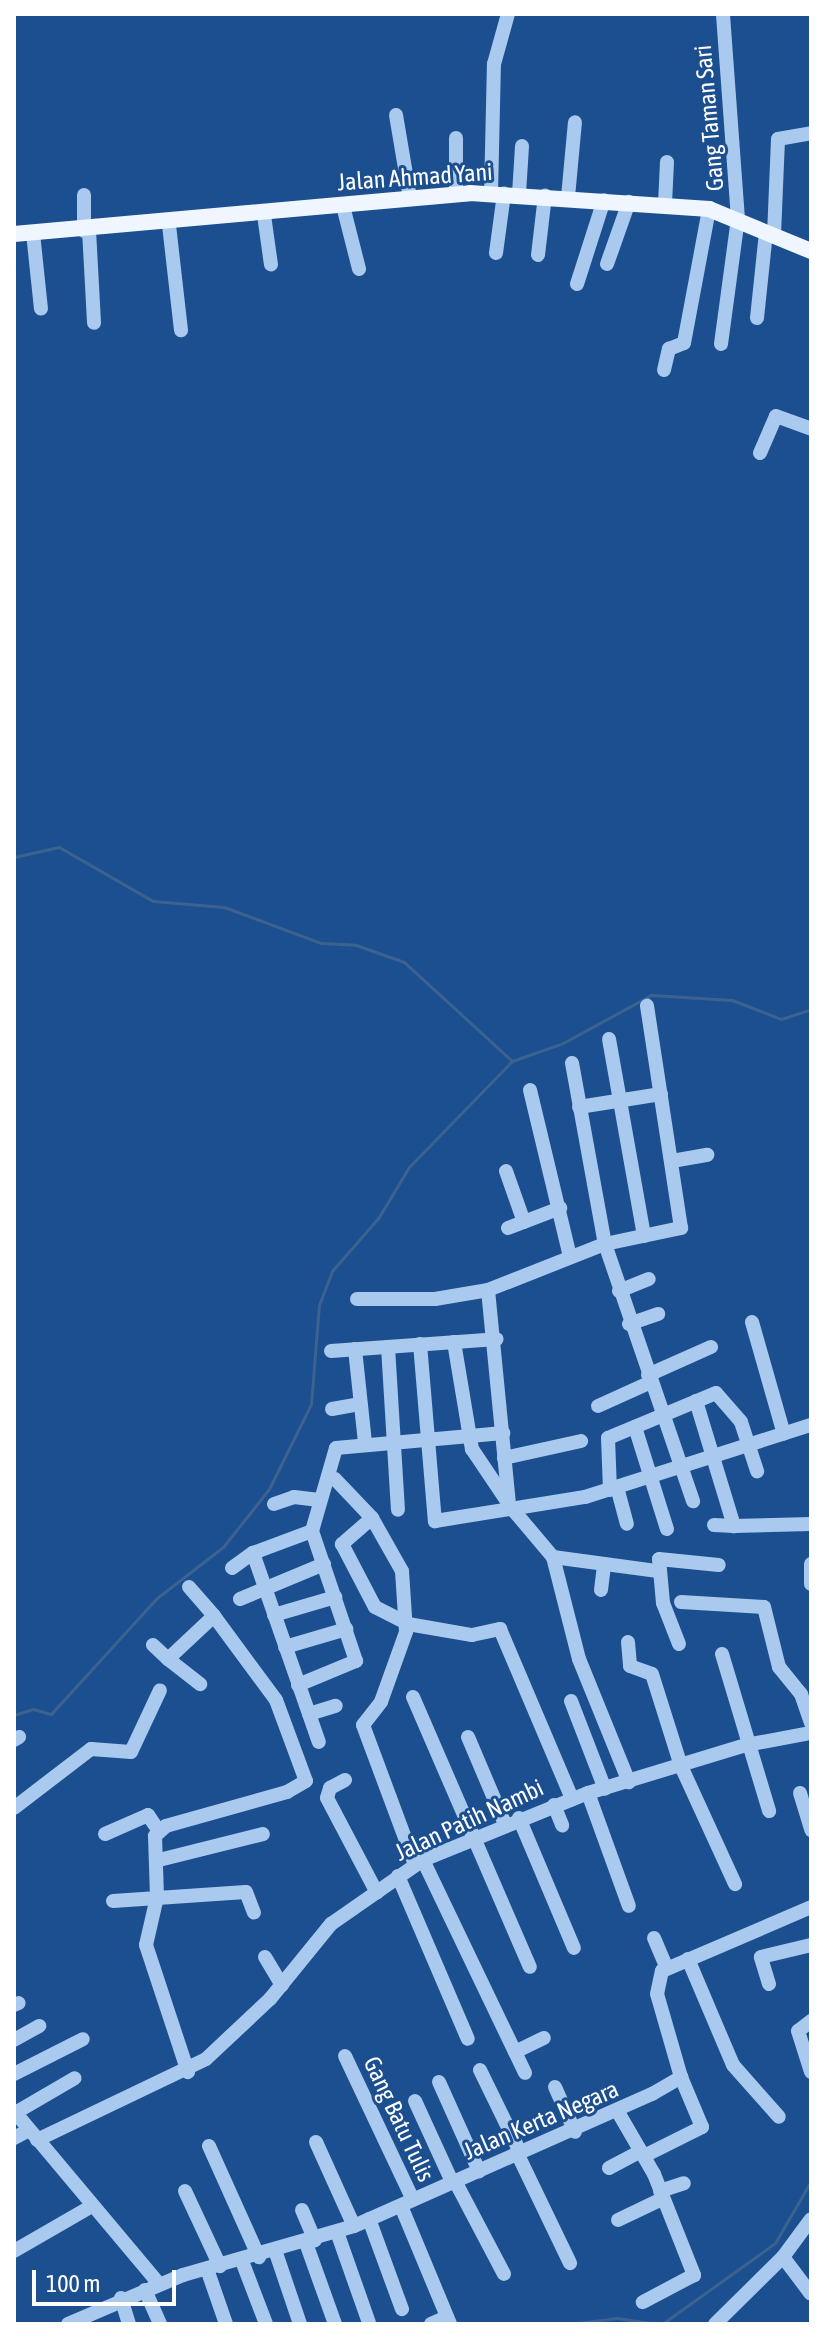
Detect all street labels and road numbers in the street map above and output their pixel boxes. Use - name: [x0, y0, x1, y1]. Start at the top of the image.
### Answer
- street label: Gang Taman Sari: [688, 44, 730, 192]
- street label: Jalan Ahmad Yani: [337, 157, 493, 197]
- street label: Jalan Patih Nambi: [390, 1773, 548, 1867]
- street label: Gang Batu Tulis: [357, 2052, 441, 2186]
- street label: Jalan Kerta Negara: [459, 2074, 623, 2166]

